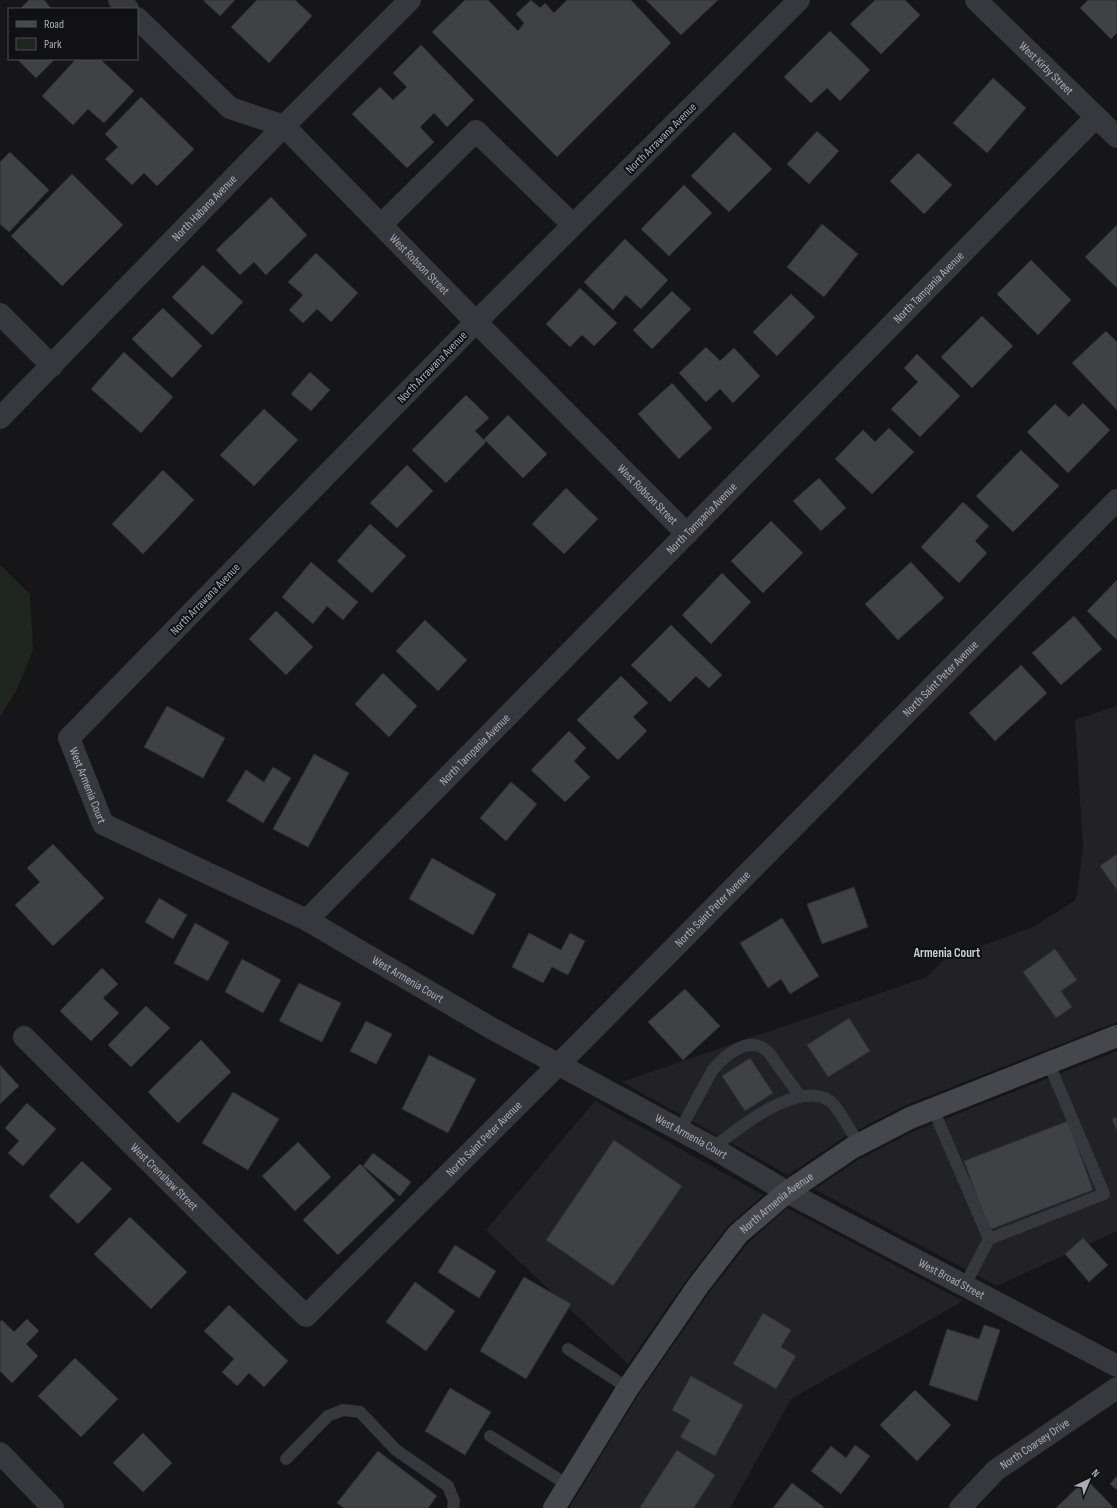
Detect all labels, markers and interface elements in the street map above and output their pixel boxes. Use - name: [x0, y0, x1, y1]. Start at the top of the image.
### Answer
- legend: [8, 8, 138, 60]
- text: Road: [44, 17, 64, 32]
- text: Park: [44, 37, 62, 52]
- street label: West Kirby Street: [1015, 39, 1077, 99]
- street label: North Arrawana Avenue: [623, 100, 700, 177]
- street label: North Habana Avenue: [169, 172, 240, 245]
- street label: West Robson Street: [386, 231, 453, 299]
- street label: North Tampania Avenue: [890, 248, 968, 327]
- street label: North Arrawana Avenue: [394, 328, 471, 406]
- street label: West Robson Street: [614, 461, 681, 528]
- street label: North Tampania Avenue: [663, 480, 741, 558]
- street label: North Arrawana Avenue: [167, 560, 244, 638]
- street label: North Saint Peter Avenue: [900, 637, 982, 720]
- street label: North Tampania Avenue: [436, 711, 514, 789]
- street label: West Armenia Court: [65, 745, 109, 826]
- street label: North Saint Peter Avenue: [672, 868, 754, 951]
- district label: Armenia Court: [913, 945, 981, 961]
- street label: West Armenia Court: [369, 953, 446, 1007]
- street label: North Saint Peter Avenue: [443, 1098, 526, 1180]
- street label: West Armenia Court: [652, 1111, 730, 1163]
- street label: West Crenshaw Street: [127, 1140, 201, 1214]
- street label: North Armenia Avenue: [737, 1169, 817, 1237]
- street label: West Broad Street: [916, 1256, 987, 1303]
- street label: North Coarsey Drive: [997, 1415, 1073, 1473]
- north arrow: [1069, 1460, 1109, 1500]
- text: N: [1089, 1466, 1102, 1480]

